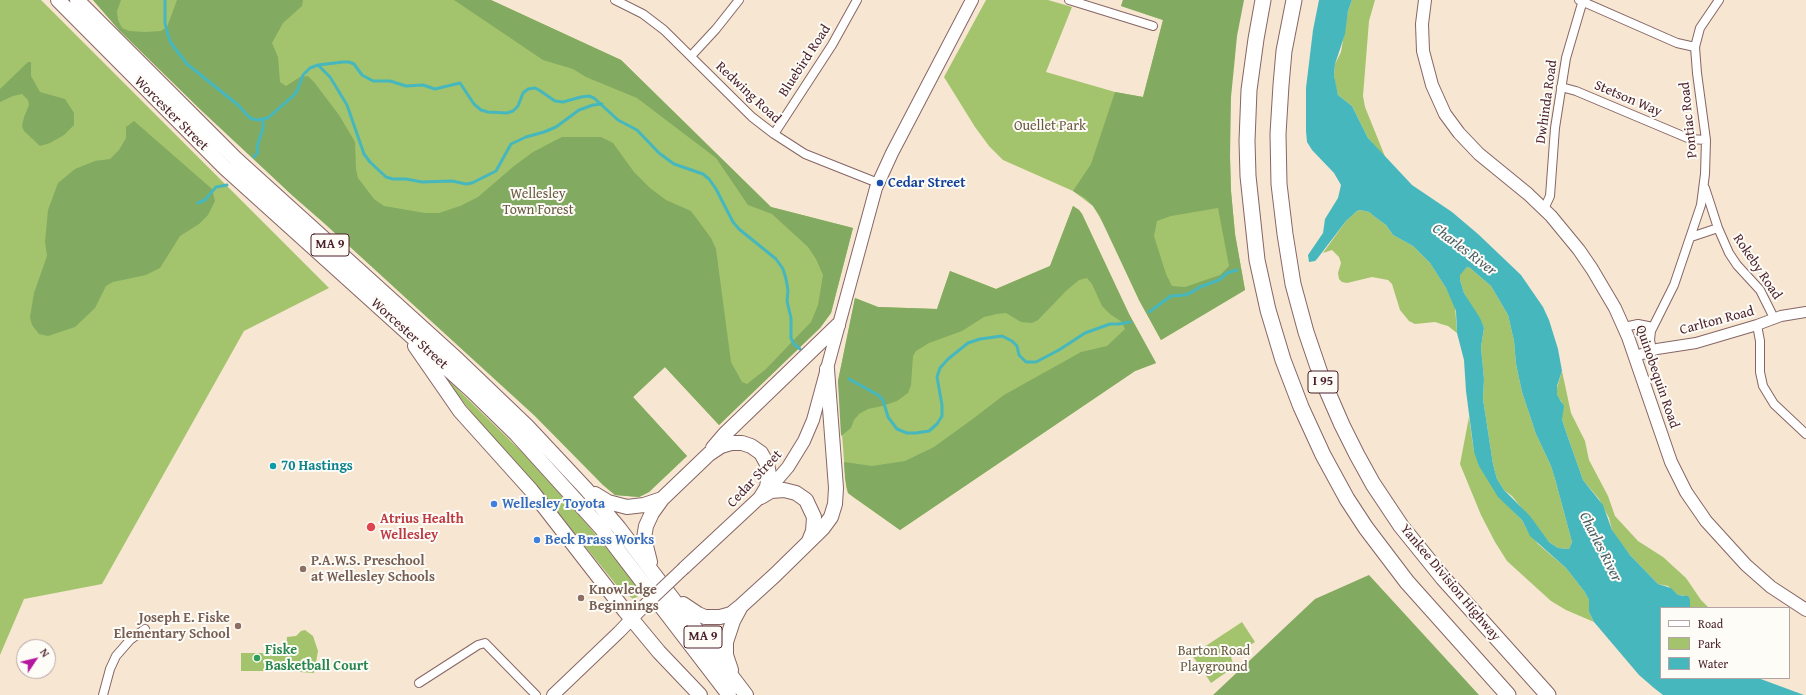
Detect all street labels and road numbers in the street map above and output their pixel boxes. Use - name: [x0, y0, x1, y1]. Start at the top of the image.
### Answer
- street label: Bluebird Road: [775, 22, 835, 100]
- street label: Redwing Road: [712, 58, 784, 128]
- street label: Dwhinda Road: [1533, 59, 1561, 145]
- street label: Worcester Street: [130, 73, 212, 155]
- street label: Stetson Way: [1592, 77, 1664, 121]
- street label: Pontiac Road: [1677, 81, 1701, 159]
- street label: Rokeby Road: [1729, 231, 1785, 303]
- road number: MA 9: [311, 234, 349, 256]
- street label: Worcester Street: [367, 295, 451, 373]
- street label: Carlton Road: [1678, 303, 1756, 339]
- street label: Quinobequin Road: [1631, 323, 1683, 431]
- road number: I 95: [1308, 371, 1338, 393]
- street label: Cedar Street: [724, 447, 786, 511]
- street label: Yankee Division Highway: [1396, 521, 1504, 645]
- road number: MA 9: [684, 626, 722, 648]

